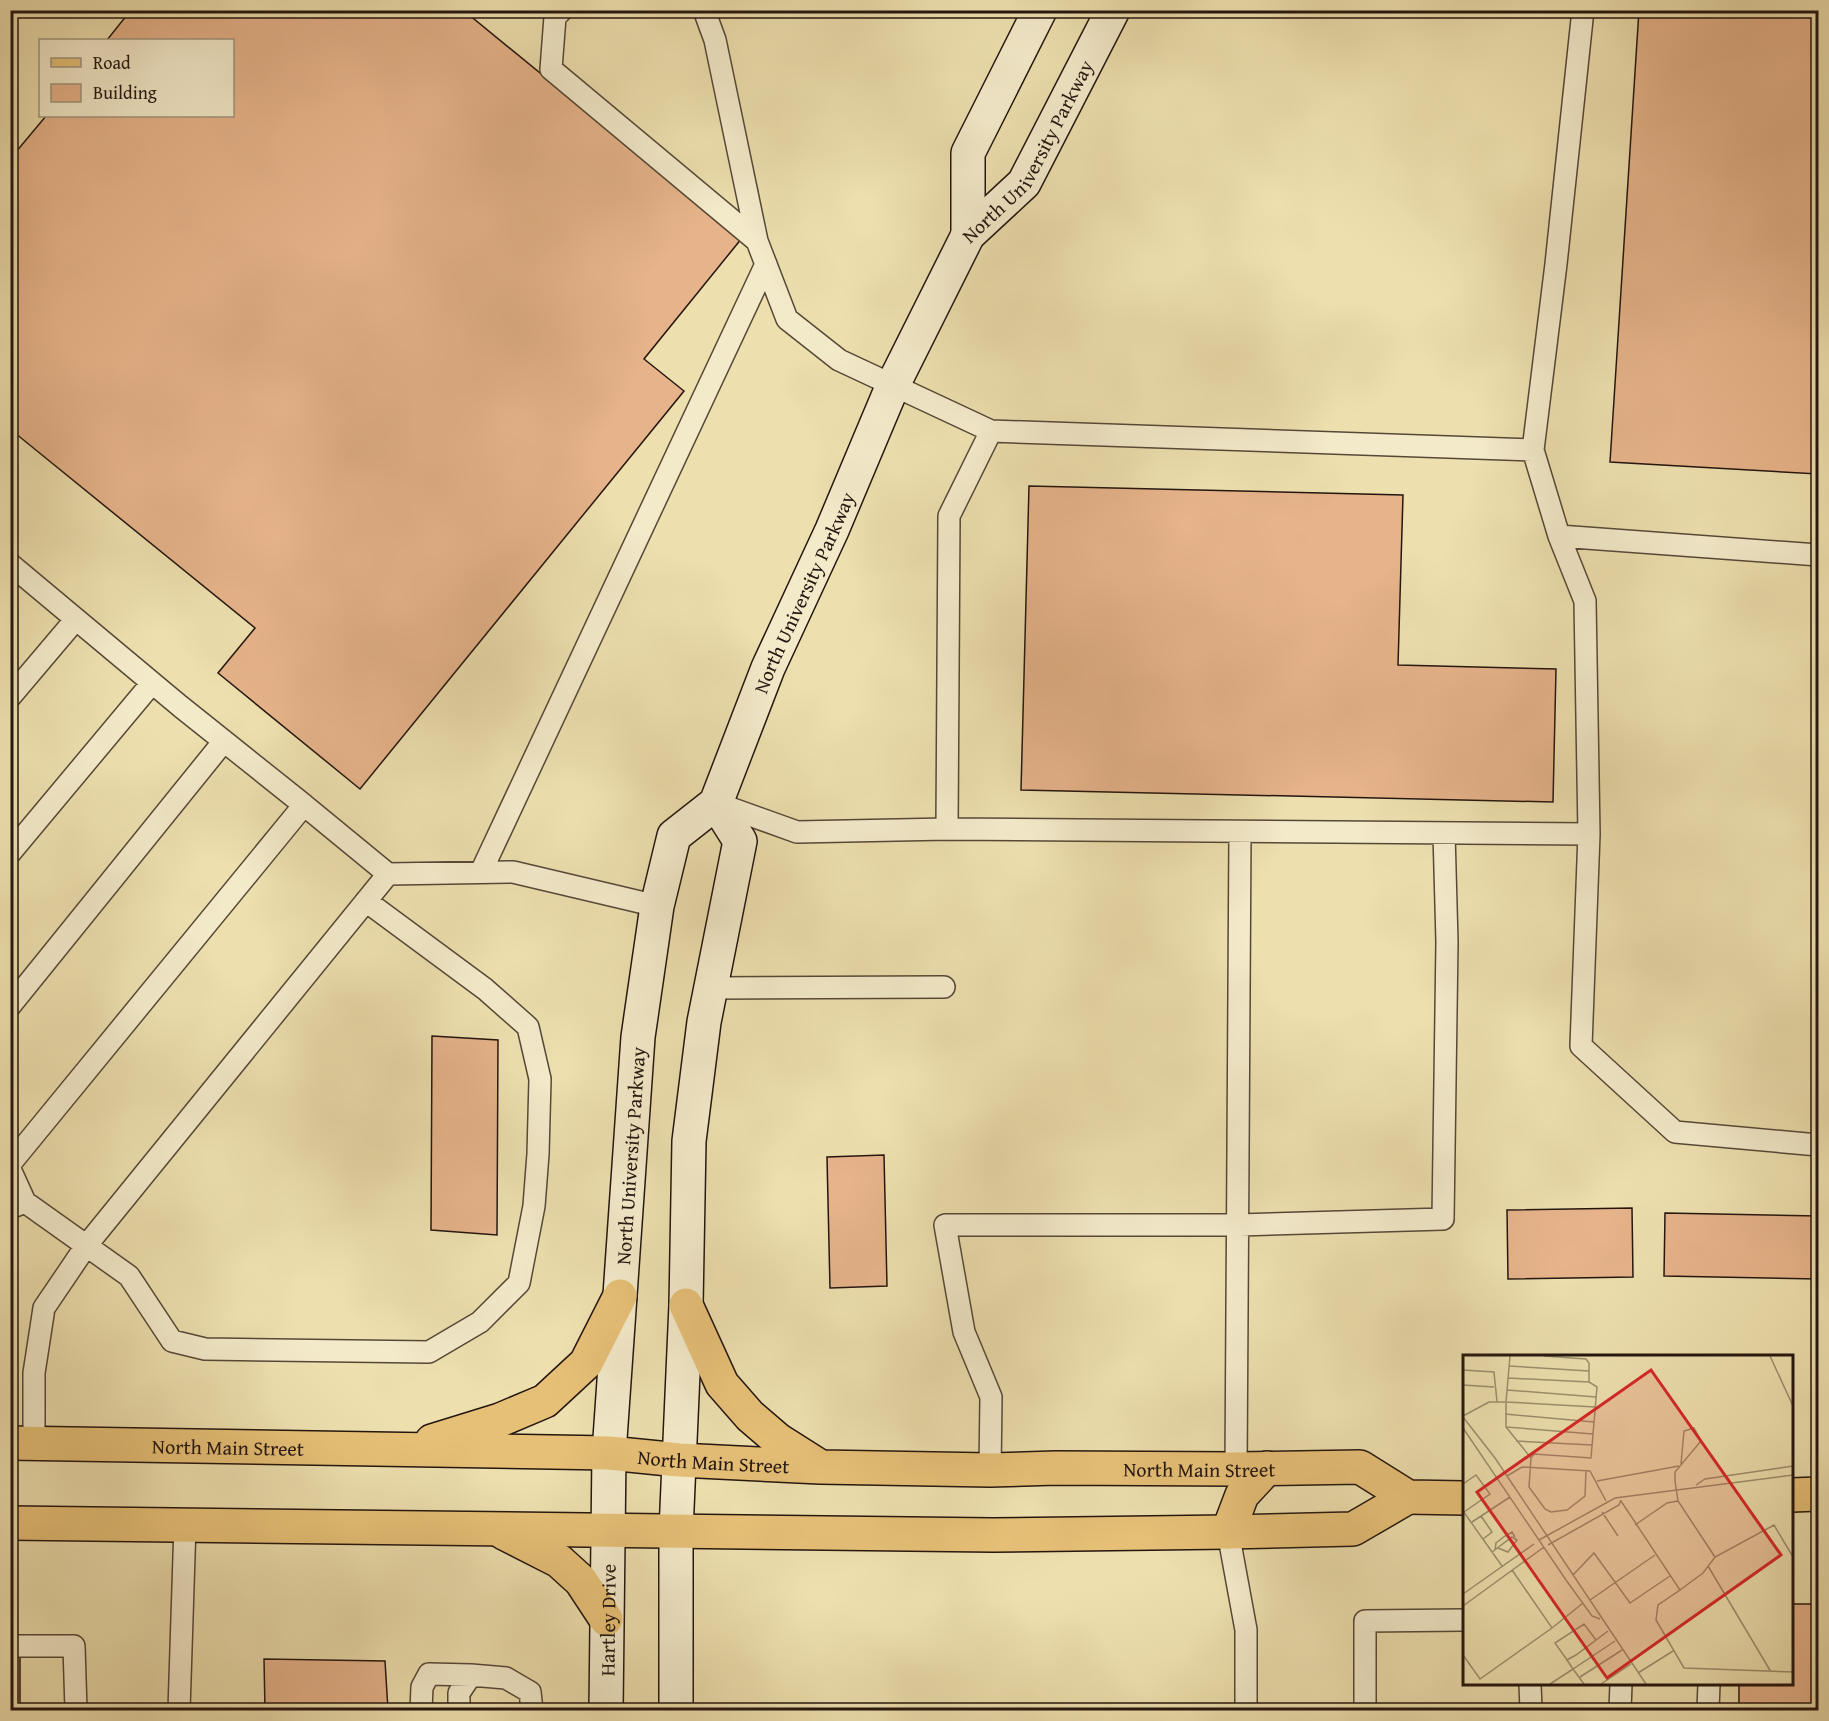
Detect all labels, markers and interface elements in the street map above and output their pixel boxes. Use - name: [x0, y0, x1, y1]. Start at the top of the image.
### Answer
- legend: [39, 39, 234, 117]
- text: Road: [93, 49, 131, 76]
- street label: North University Parkway: [955, 54, 1100, 249]
- text: Building: [93, 79, 157, 106]
- street label: North University Parkway: [745, 487, 861, 697]
- street label: North University Parkway: [608, 1046, 652, 1266]
- inset map: [1463, 1355, 1793, 1685]
- street label: North Main Street: [152, 1431, 304, 1462]
- street label: North Main Street: [636, 1441, 790, 1480]
- street label: North Main Street: [1123, 1454, 1276, 1484]
- street label: Hartley Drive: [592, 1564, 622, 1676]

